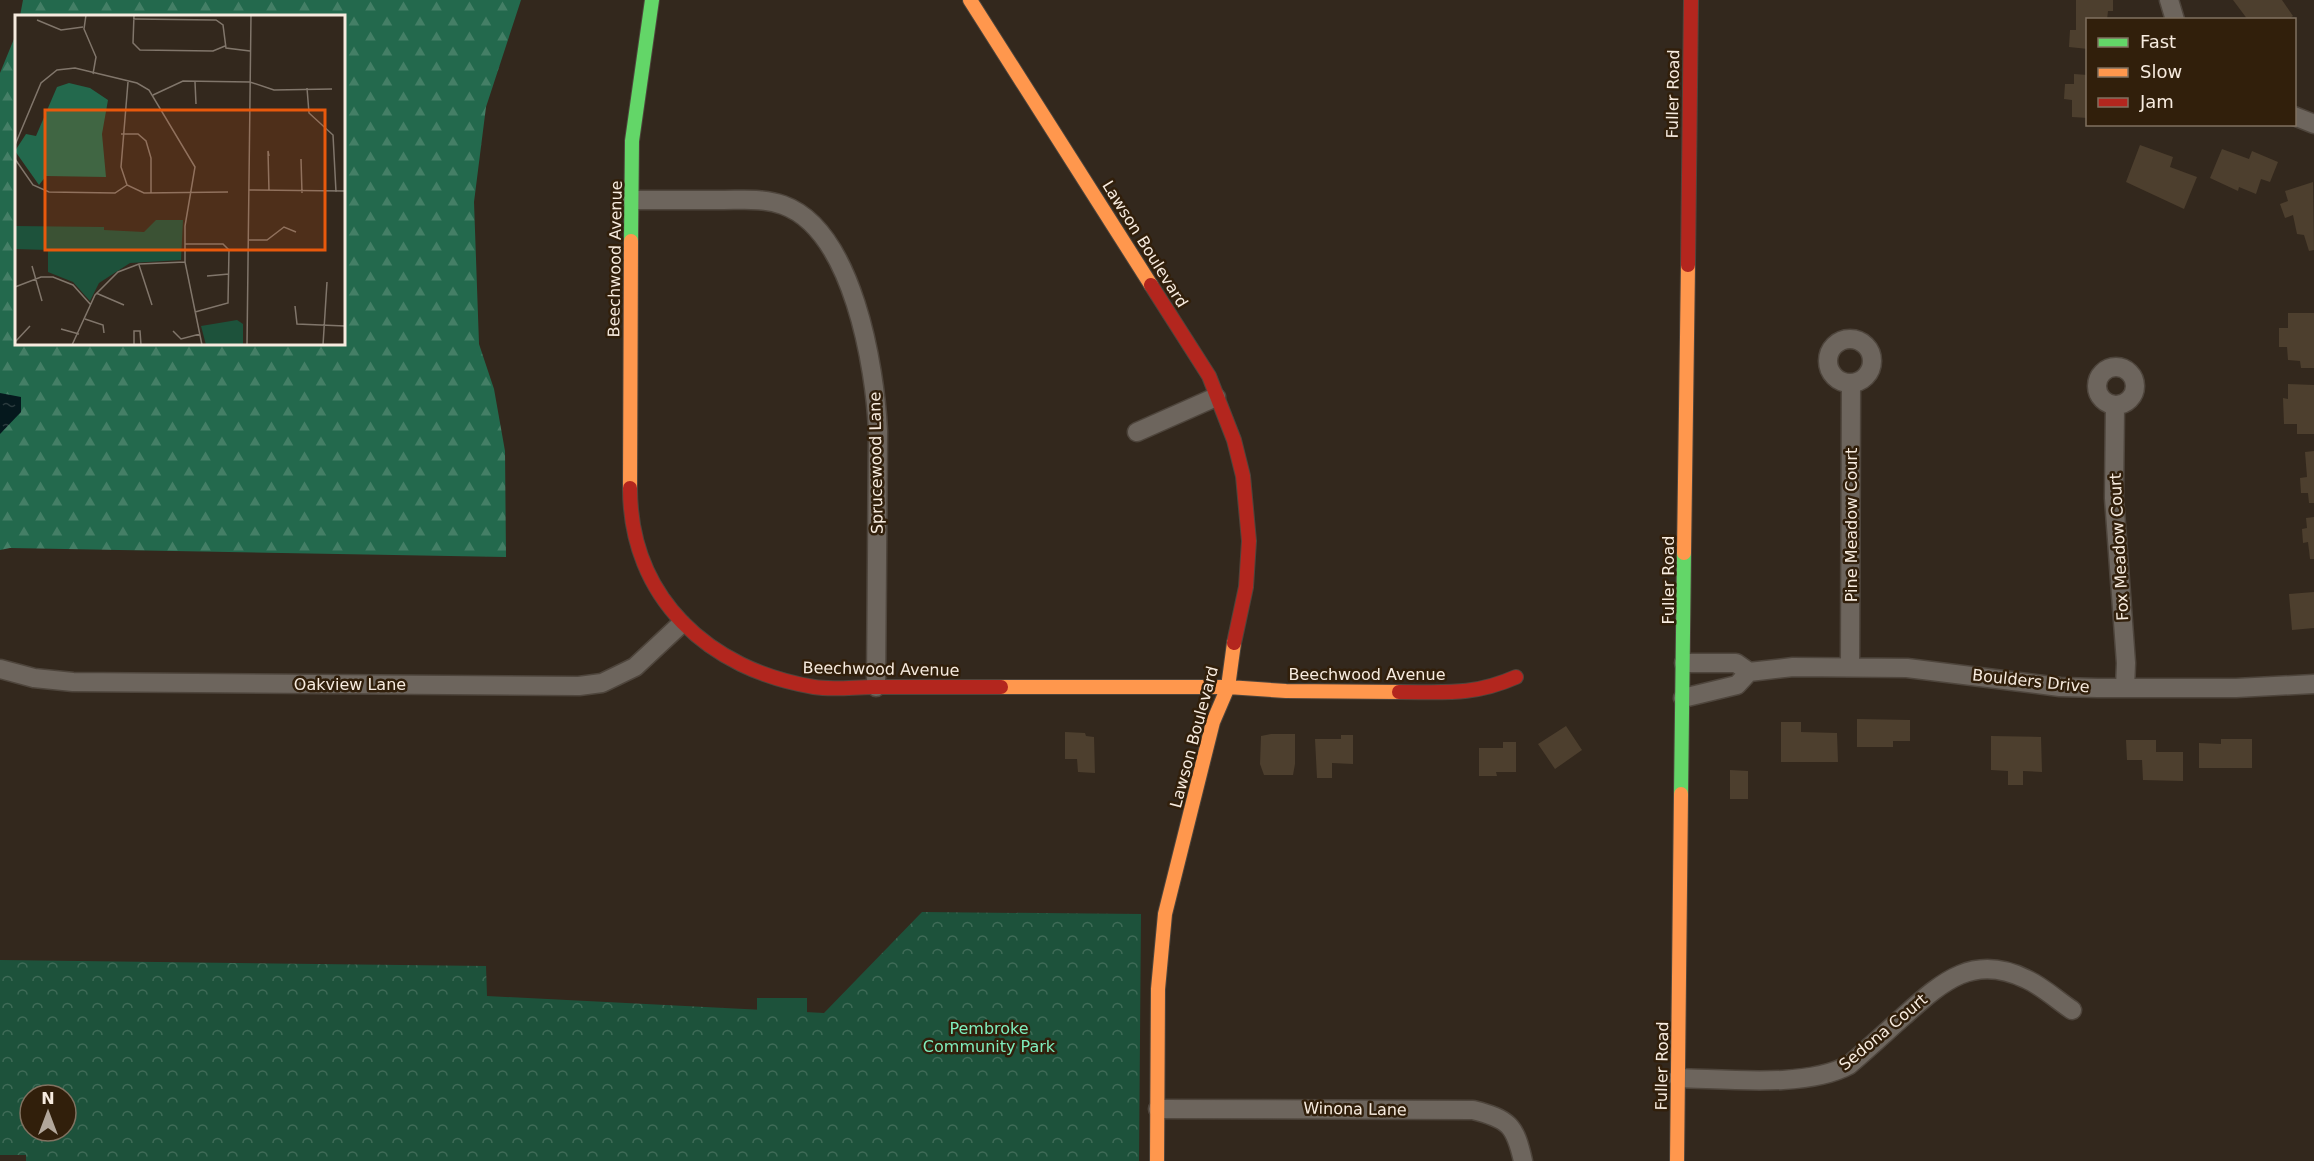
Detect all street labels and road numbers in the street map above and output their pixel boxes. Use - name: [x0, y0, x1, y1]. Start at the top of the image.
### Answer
- street label: Fuller Road: [1663, 49, 1683, 139]
- street label: Lawson Boulevard: [1098, 177, 1192, 311]
- street label: Beechwood Avenue: [604, 180, 626, 338]
- street label: Sprucewood Lane: [865, 392, 887, 534]
- street label: Pine Meadow Court: [1842, 448, 1861, 602]
- street label: Fox Meadow Court: [2106, 473, 2132, 621]
- street label: Fuller Road: [1659, 535, 1678, 625]
- street label: Beechwood Avenue: [802, 658, 960, 680]
- street label: Lawson Boulevard: [1166, 664, 1222, 810]
- street label: Beechwood Avenue: [1289, 665, 1445, 684]
- street label: Boulders Drive: [1971, 665, 2091, 697]
- street label: Oakview Lane: [294, 675, 406, 694]
- street label: Sedona Court: [1835, 990, 1931, 1074]
- street label: Fuller Road: [1652, 1021, 1672, 1111]
- street label: Winona Lane: [1303, 1099, 1407, 1119]

